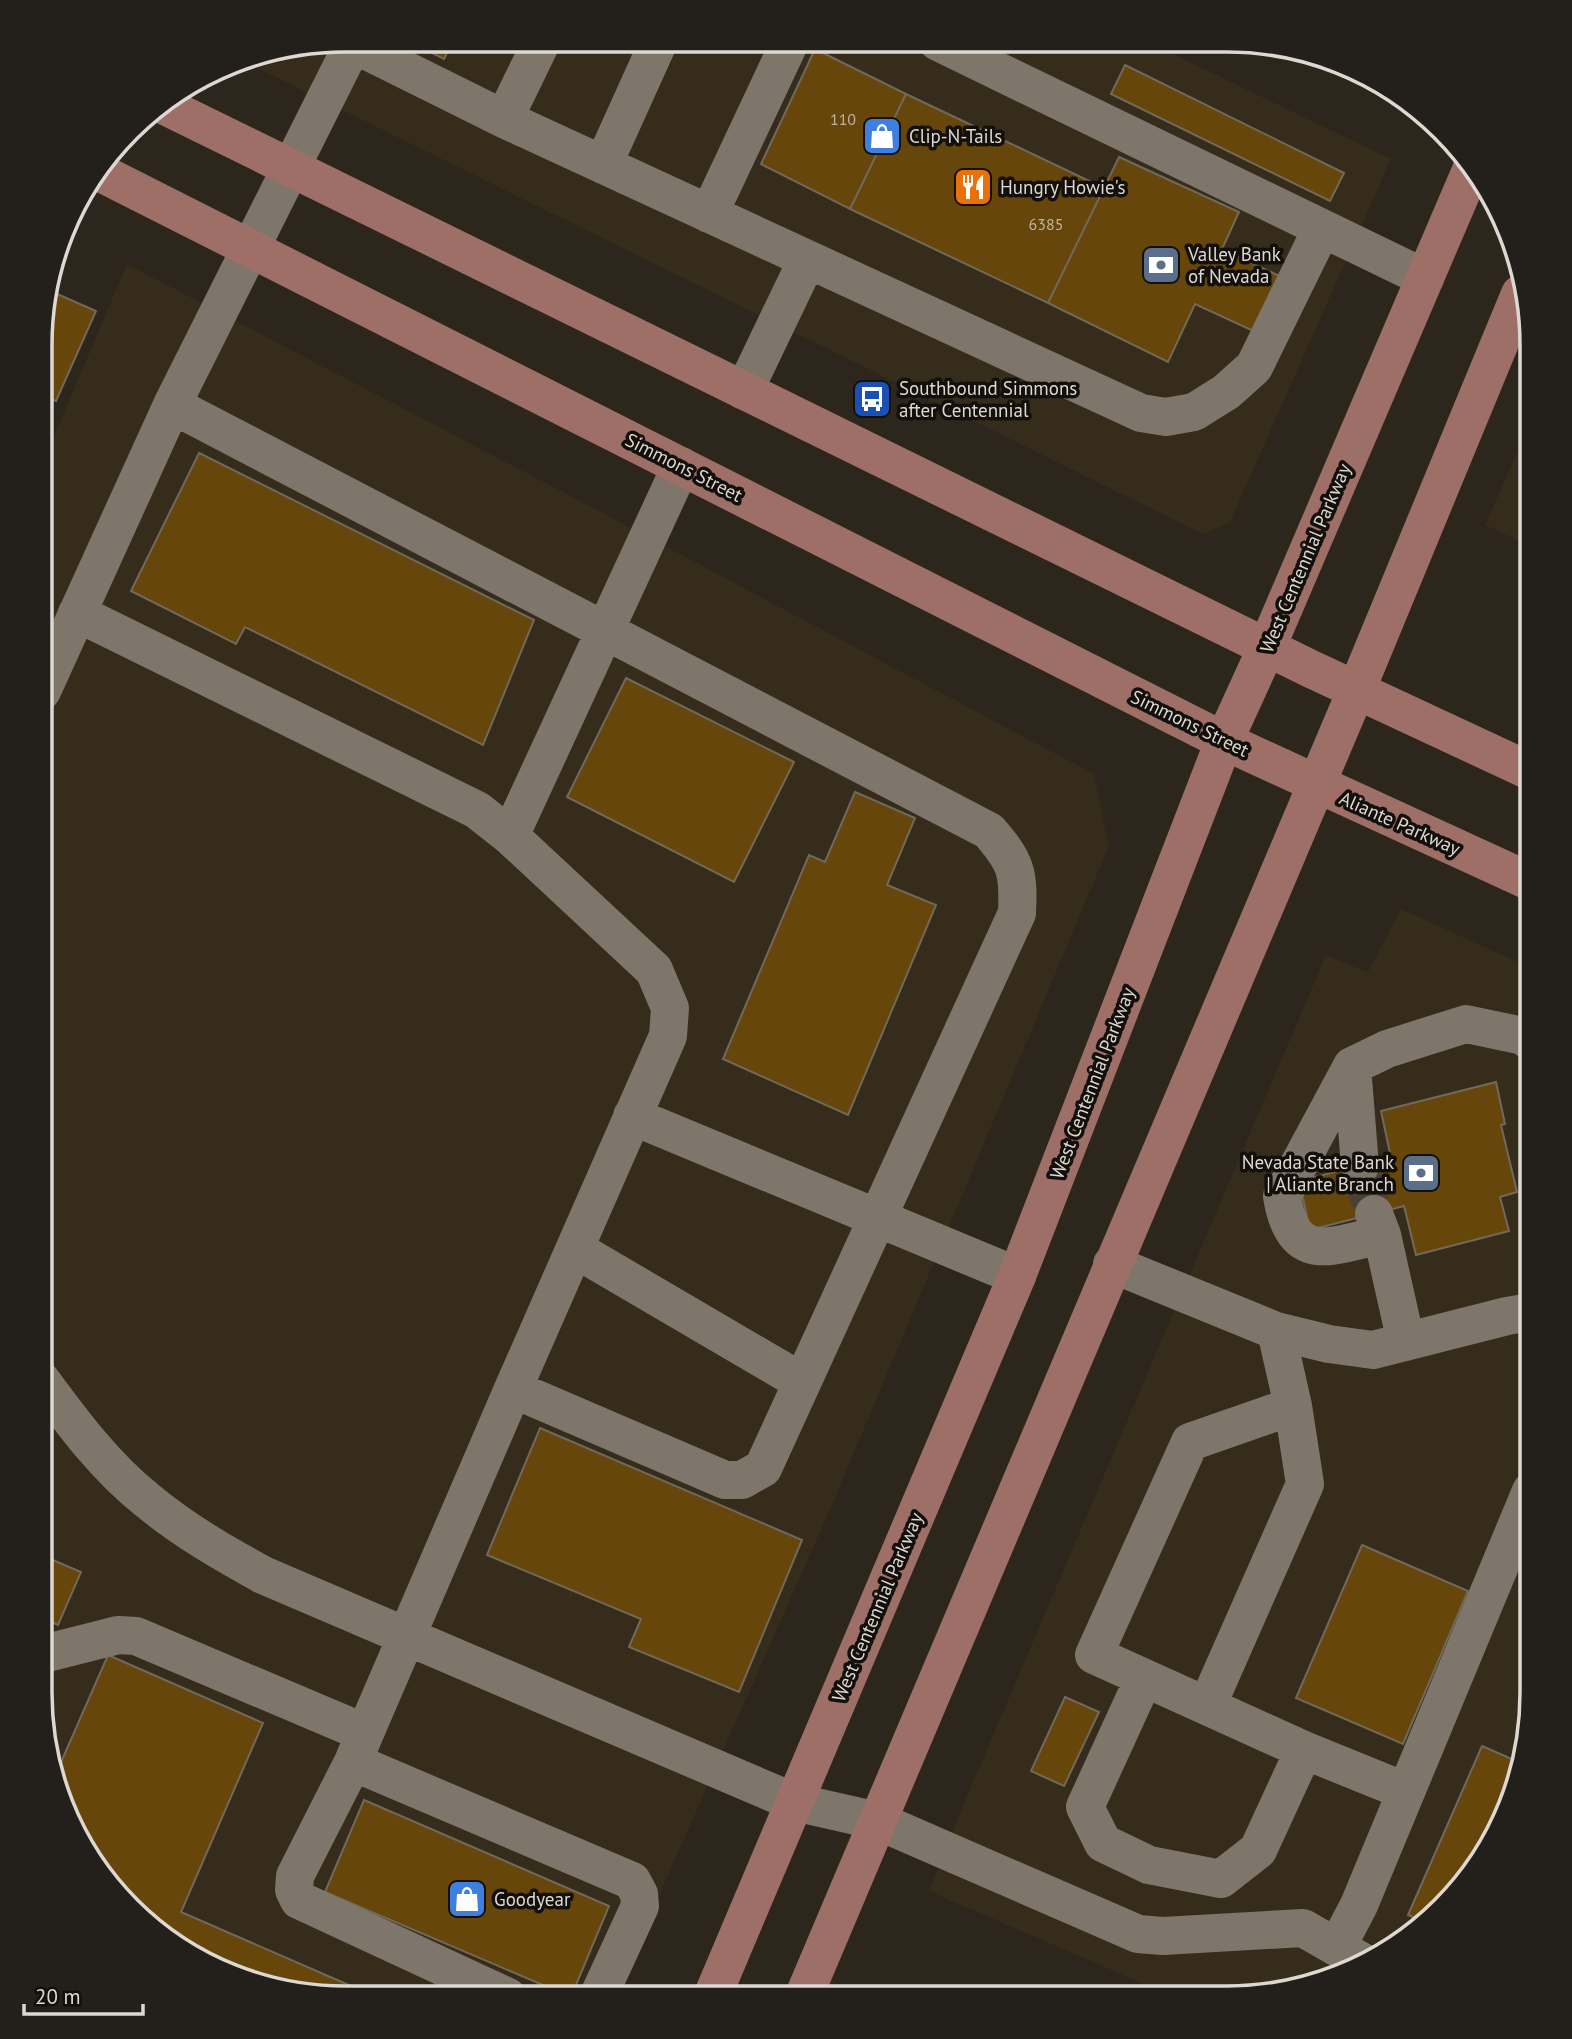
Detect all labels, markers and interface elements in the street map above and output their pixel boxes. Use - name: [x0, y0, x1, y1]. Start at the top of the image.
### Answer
- house number: 110: [830, 109, 856, 129]
- shop icon: Clip-N-Tails: [861, 115, 903, 157]
- place label: Clip-N-Tails: [909, 124, 1002, 148]
- restaurant icon: Hungry Howie's: [952, 166, 994, 208]
- place label: Hungry Howie's: [1000, 175, 1126, 199]
- house number: 6385: [1029, 214, 1063, 234]
- place label: Valley Bank of Nevada: [1187, 242, 1281, 288]
- bank icon: Valley Bank of Nevada: [1140, 244, 1182, 286]
- place label: Southbound Simmons after Centennial: [899, 376, 1077, 422]
- bus stop icon: Southbound Simmons after Centennial: [851, 378, 893, 420]
- street label: Simmons Street: [621, 427, 747, 507]
- street label: West Centennial Parkway: [1254, 460, 1356, 656]
- street label: Simmons Street: [1127, 684, 1253, 762]
- street label: Aliante Parkway: [1336, 786, 1464, 860]
- street label: West Centennial Parkway: [1044, 984, 1140, 1182]
- place label: Nevada State Bank | Aliante Branch: [1242, 1150, 1394, 1196]
- bank icon: Nevada State Bank | Aliante Branch: [1400, 1152, 1442, 1194]
- street label: West Centennial Parkway: [826, 1509, 928, 1705]
- shop icon: Goodyear: [446, 1878, 488, 1920]
- place label: Goodyear: [494, 1887, 571, 1911]
- scale bar: [24, 1972, 144, 2016]
- text: 20 m: [35, 1983, 81, 2010]

